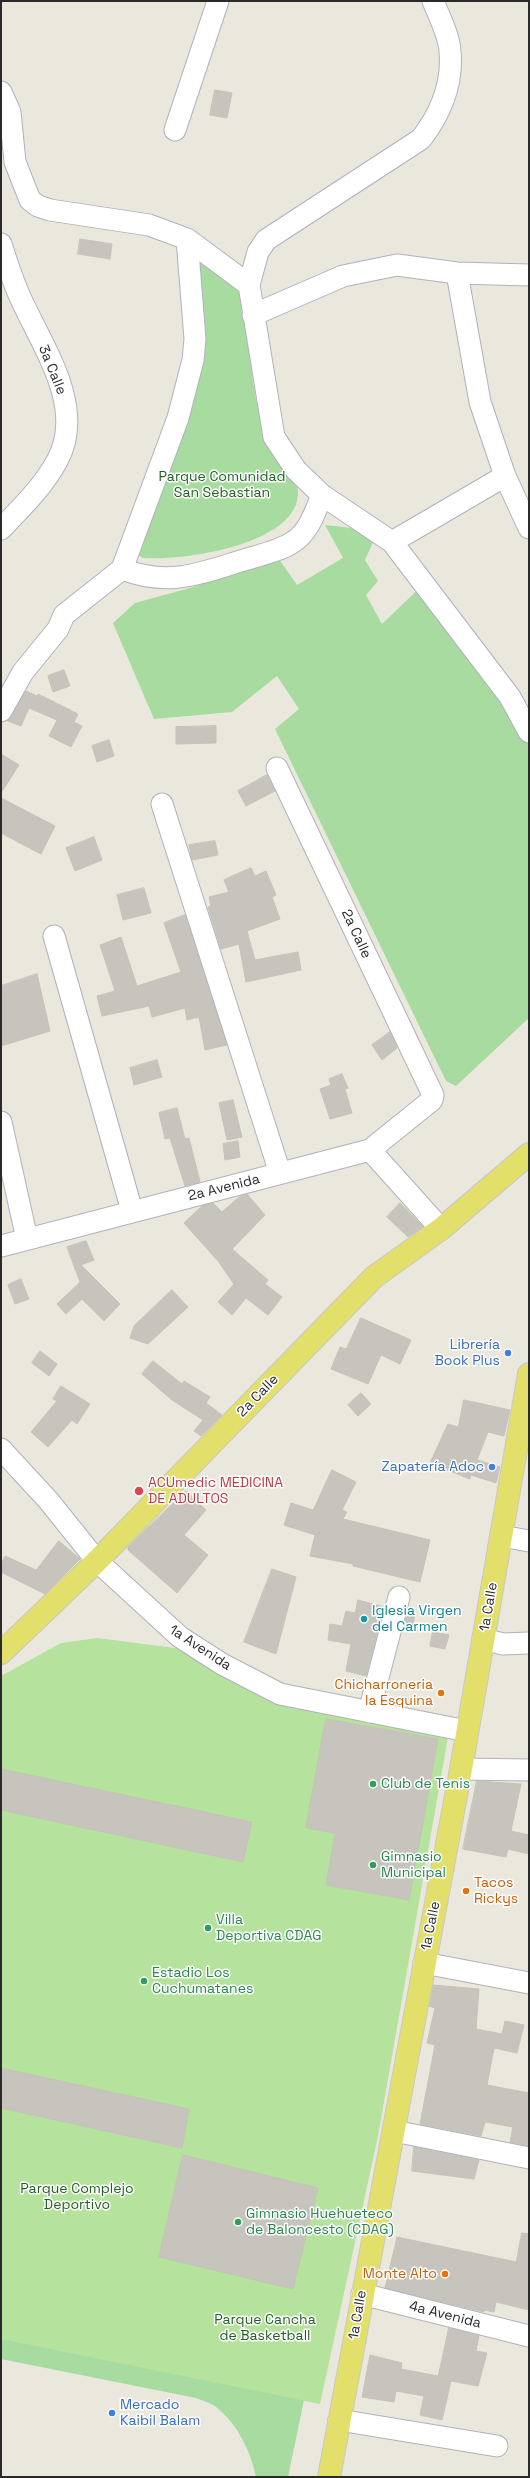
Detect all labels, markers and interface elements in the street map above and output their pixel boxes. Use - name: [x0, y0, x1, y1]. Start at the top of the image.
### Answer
- street label: 3a Calle: [34, 343, 70, 397]
- park label: Parque Comunidad San Sebastian: [159, 469, 285, 502]
- street label: 2a Calle: [337, 907, 375, 961]
- street label: 2a Avenida: [186, 1171, 262, 1205]
- place label: Librería Book Plus: [435, 1337, 500, 1370]
- marker: Librería Book Plus: [503, 1348, 513, 1358]
- street label: 2a Calle: [234, 1371, 282, 1421]
- place label: Zapatería Adoc: [382, 1459, 484, 1475]
- marker: Zapatería Adoc: [487, 1462, 497, 1472]
- place label: ACUmedic MEDICINA DE ADULTOS: [148, 1475, 283, 1508]
- marker: ACUmedic MEDICINA DE ADULTOS: [133, 1485, 145, 1497]
- street label: 1a Calle: [476, 1581, 502, 1633]
- place label: Iglesia Virgen del Carmen: [372, 1603, 462, 1636]
- marker: Iglesia Virgen del Carmen: [359, 1614, 369, 1624]
- street label: 1a Avenida: [166, 1622, 234, 1674]
- place label: Chicharroneria la Esquina: [334, 1677, 433, 1710]
- marker: Chicharroneria la Esquina: [436, 1688, 446, 1698]
- place label: Club de Tenis: [381, 1776, 470, 1792]
- marker: Club de Tenis: [368, 1779, 378, 1789]
- place label: Gimnasio Municipal: [381, 1849, 446, 1882]
- marker: Gimnasio Municipal: [368, 1860, 378, 1870]
- place label: Tacos Rickys: [474, 1875, 518, 1908]
- marker: Tacos Rickys: [461, 1886, 471, 1896]
- street label: 1a Calle: [418, 1900, 444, 1952]
- place label: Villa Deportiva CDAG: [216, 1912, 321, 1944]
- marker: Villa Deportiva CDAG: [203, 1923, 213, 1933]
- place label: Estadio Los Cuchumatanes: [152, 1965, 253, 1998]
- marker: Estadio Los Cuchumatanes: [139, 1976, 149, 1986]
- park label: Parque Complejo Deportivo: [20, 2181, 134, 2214]
- place label: Gimnasio Huehueteco de Baloncesto (CDAG): [246, 2206, 394, 2238]
- marker: Gimnasio Huehueteco de Baloncesto (CDAG): [233, 2217, 243, 2227]
- place label: Monte Alto: [363, 2266, 437, 2282]
- marker: Monte Alto: [440, 2269, 450, 2279]
- street label: 1a Calle: [345, 2289, 371, 2341]
- street label: 4a Avenida: [407, 2298, 483, 2332]
- park label: Parque Cancha de Basketball: [214, 2312, 316, 2344]
- place label: Mercado Kaibil Balam: [120, 2397, 200, 2430]
- marker: Mercado Kaibil Balam: [107, 2408, 117, 2418]

